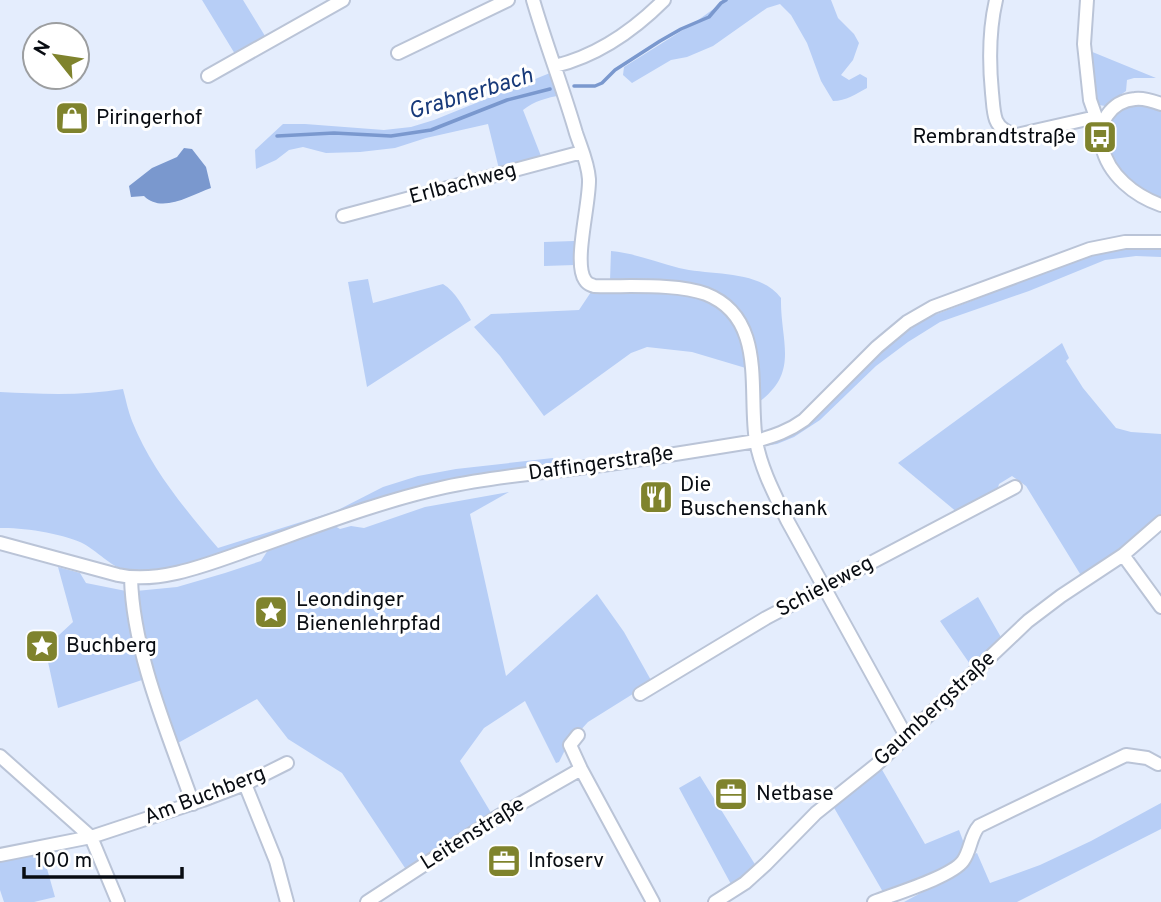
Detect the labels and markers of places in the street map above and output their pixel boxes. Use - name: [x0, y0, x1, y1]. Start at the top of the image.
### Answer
- shop icon: Piringerhof: [53, 99, 91, 137]
- place label: Piringerhof: [96, 105, 202, 132]
- bus stop icon: Rembrandtstraße: [1081, 118, 1119, 156]
- place label: Rembrandtstraße: [912, 124, 1076, 151]
- place label: Die Buschenschank: [680, 472, 828, 523]
- restaurant icon: Die Buschenschank: [637, 478, 675, 516]
- place label: Leondinger Bienenlehrpfad: [296, 587, 441, 638]
- place icon: Leondinger Bienenlehrpfad: [252, 593, 290, 631]
- place icon: Buchberg: [23, 627, 61, 665]
- place label: Buchberg: [66, 633, 157, 660]
- office icon: Netbase: [712, 775, 750, 813]
- place label: Netbase: [756, 781, 834, 808]
- office icon: Infoserv: [485, 842, 523, 880]
- place label: Infoserv: [528, 848, 604, 875]

